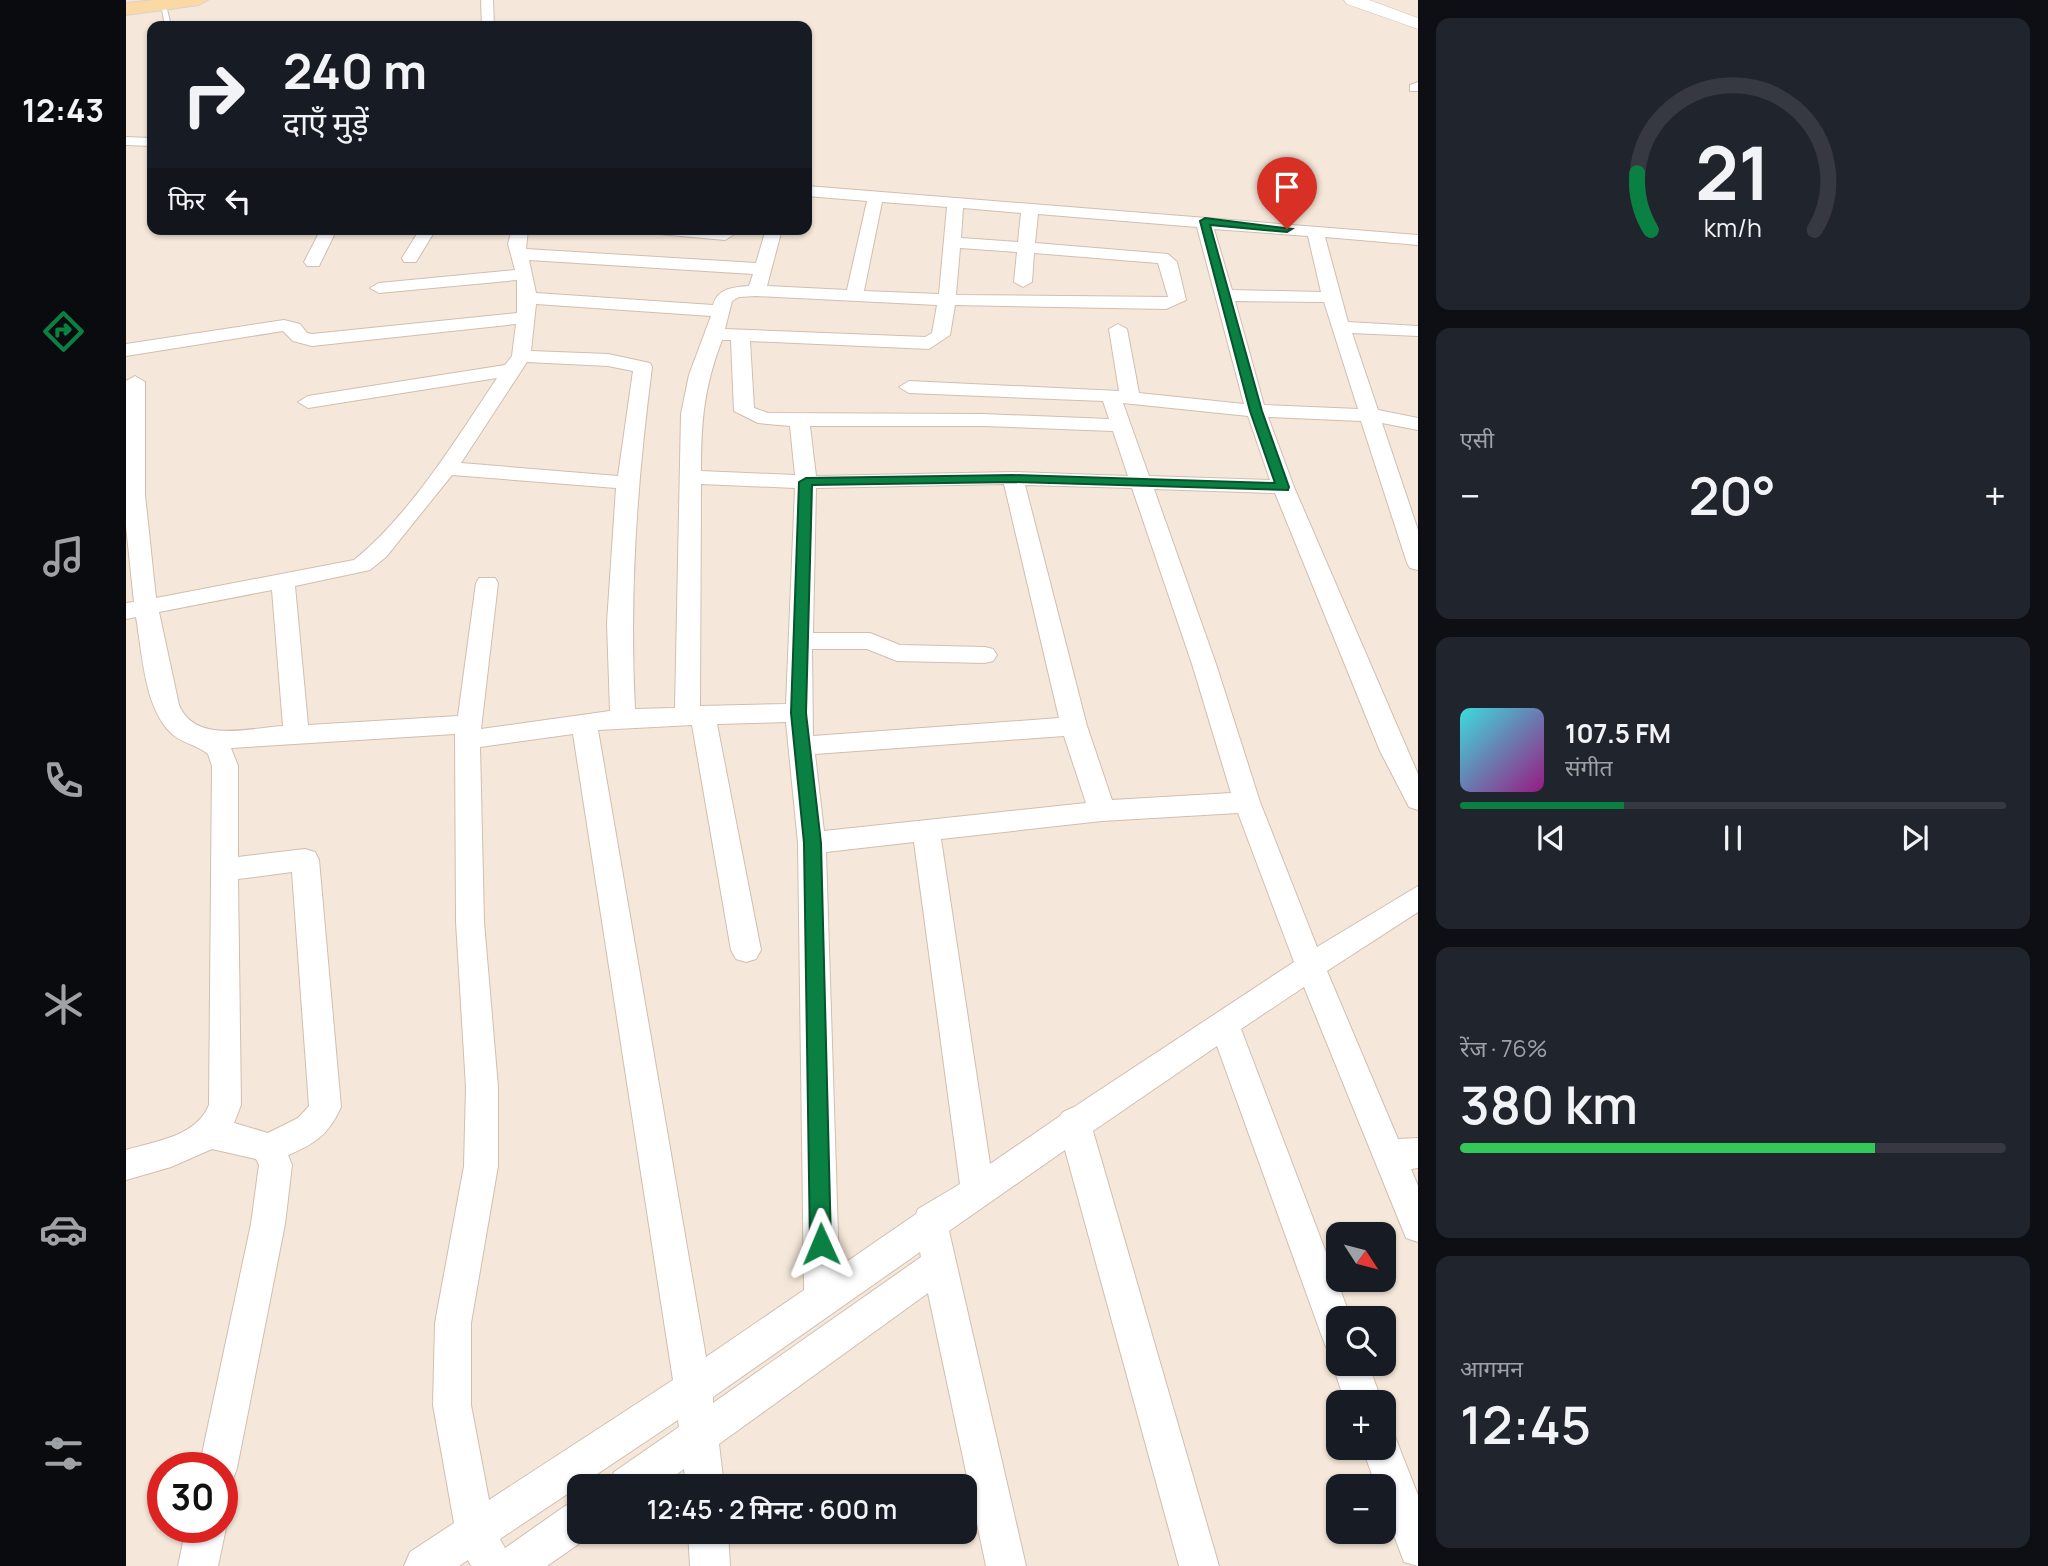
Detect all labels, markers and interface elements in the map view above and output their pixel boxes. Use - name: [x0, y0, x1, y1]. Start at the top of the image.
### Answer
- text: 240 m: [283, 37, 427, 104]
- icon: right: [168, 49, 259, 140]
- text: 12:43: [22, 88, 104, 132]
- text: दाएँ मुड़ें: [283, 101, 369, 145]
- text: 21: [1695, 122, 1771, 222]
- pin: [1257, 157, 1317, 229]
- icon: arrive: [1268, 168, 1306, 206]
- text: फिर: [168, 182, 205, 218]
- icon: left: [219, 182, 257, 220]
- text: km/h: [1704, 210, 1762, 245]
- icon: directions: [39, 307, 88, 356]
- text: एसी: [1460, 423, 1494, 455]
- text: 20°: [1689, 460, 1776, 531]
- text: −: [1460, 469, 1481, 521]
- text: +: [1984, 469, 2006, 521]
- icon: music: [39, 532, 88, 581]
- text: 107.5 FM: [1565, 715, 1671, 751]
- text: संगीत: [1565, 751, 1613, 783]
- icon: phone: [39, 756, 88, 805]
- icon: previous: [1532, 819, 1570, 857]
- icon: pause: [1714, 819, 1752, 857]
- icon: next: [1896, 819, 1934, 857]
- icon: climate: [39, 980, 88, 1029]
- text: रेंज · 76%: [1460, 1032, 1547, 1064]
- text: 380 km: [1460, 1069, 1638, 1140]
- icon: car: [39, 1205, 88, 1254]
- position arrow: [784, 1207, 858, 1281]
- north arrow: [1326, 1222, 1396, 1292]
- map controls: [1326, 1222, 1396, 1544]
- button: search: [1326, 1306, 1396, 1376]
- text: आगमन: [1460, 1352, 1523, 1384]
- text: 12:45: [1460, 1389, 1591, 1460]
- button: +: [1326, 1390, 1396, 1460]
- icon: filters: [39, 1429, 88, 1478]
- speed limit sign: 30: [147, 1452, 238, 1543]
- button: −: [1326, 1474, 1396, 1544]
- text: 12:45 · 2 मिनट · 600 m: [647, 1491, 897, 1527]

